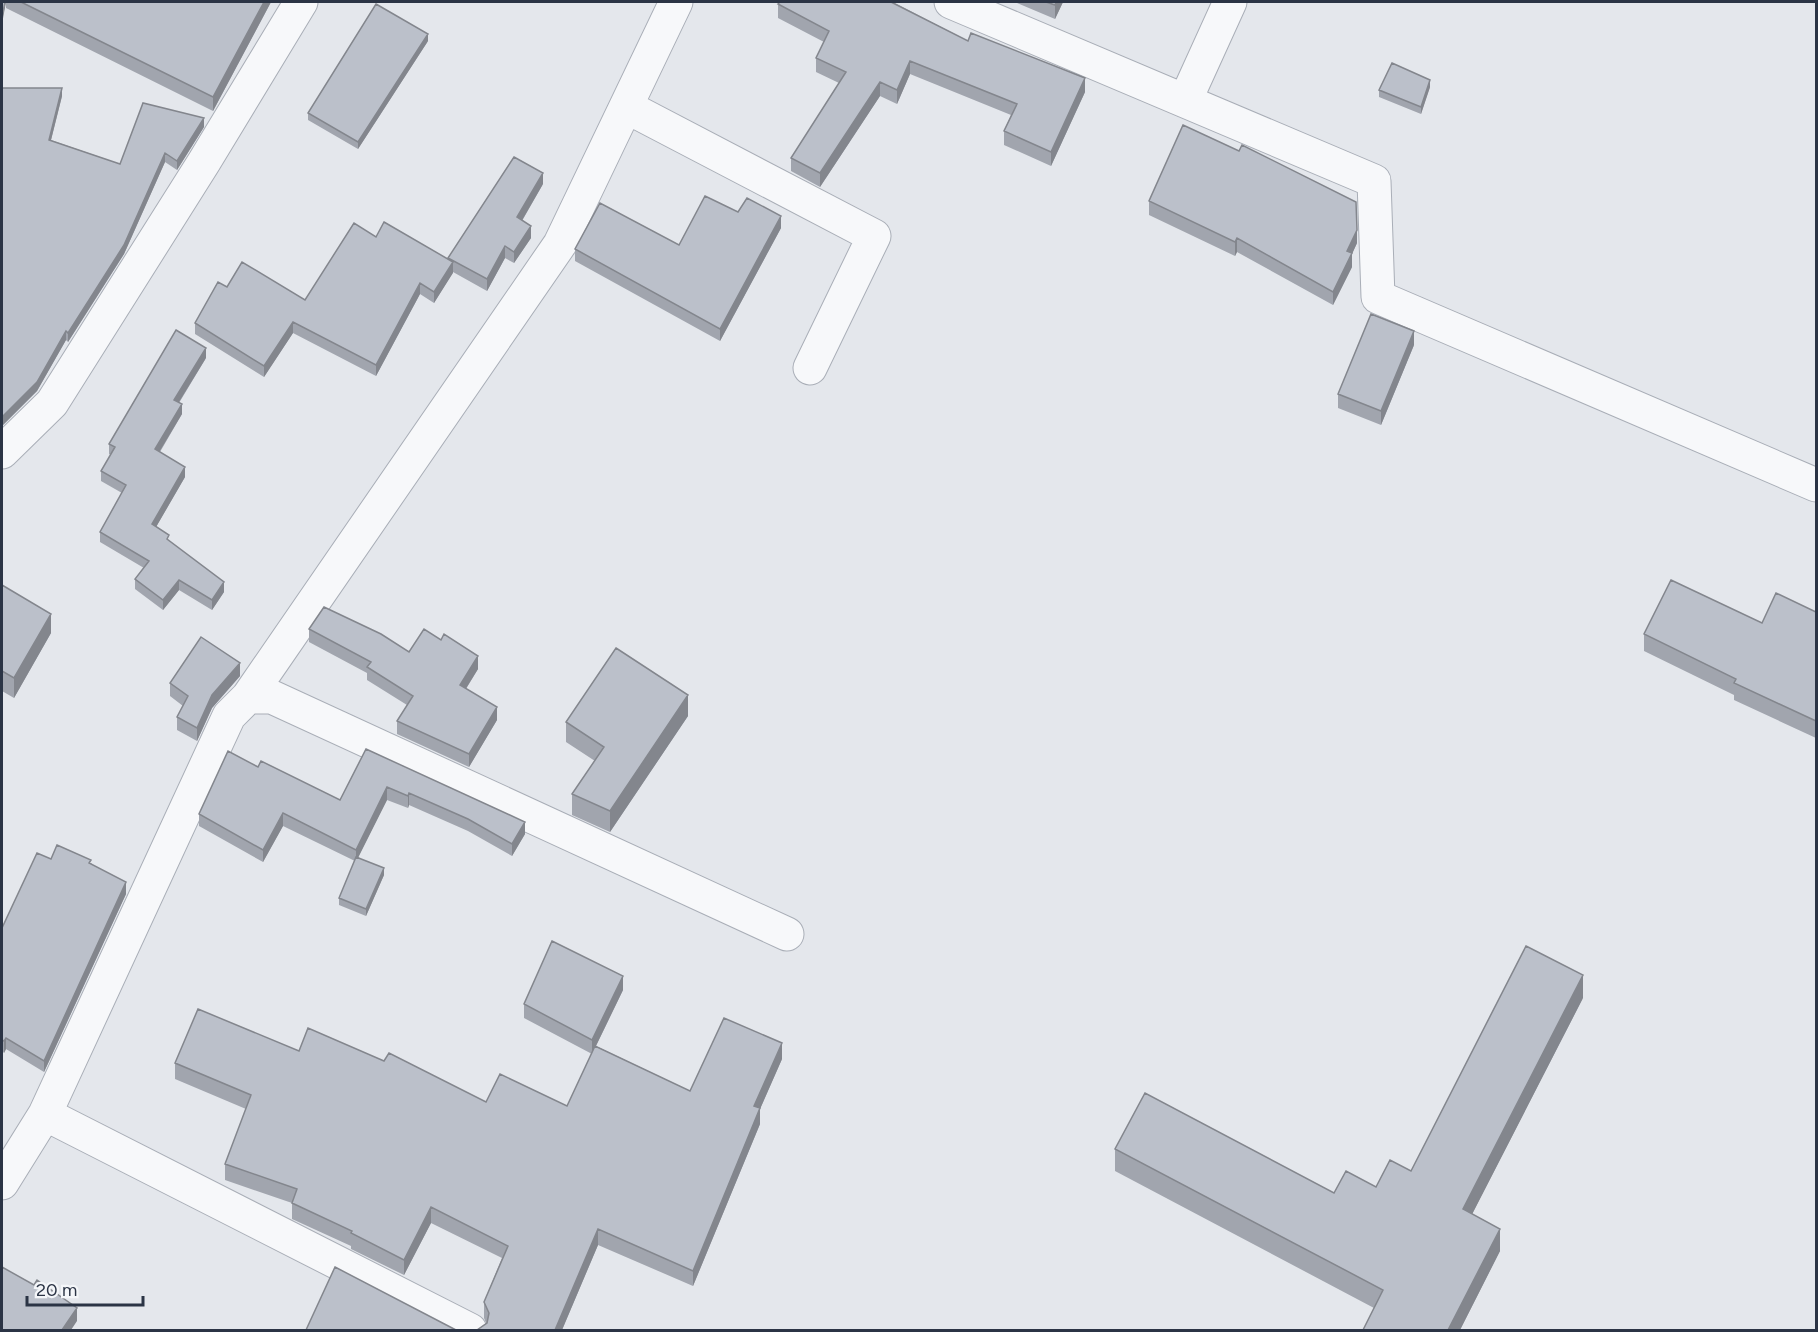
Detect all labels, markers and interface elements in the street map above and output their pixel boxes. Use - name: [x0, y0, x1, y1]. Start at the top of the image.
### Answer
- scale bar: [27, 1269, 142, 1307]
- text: 20 m: [36, 1279, 77, 1301]

